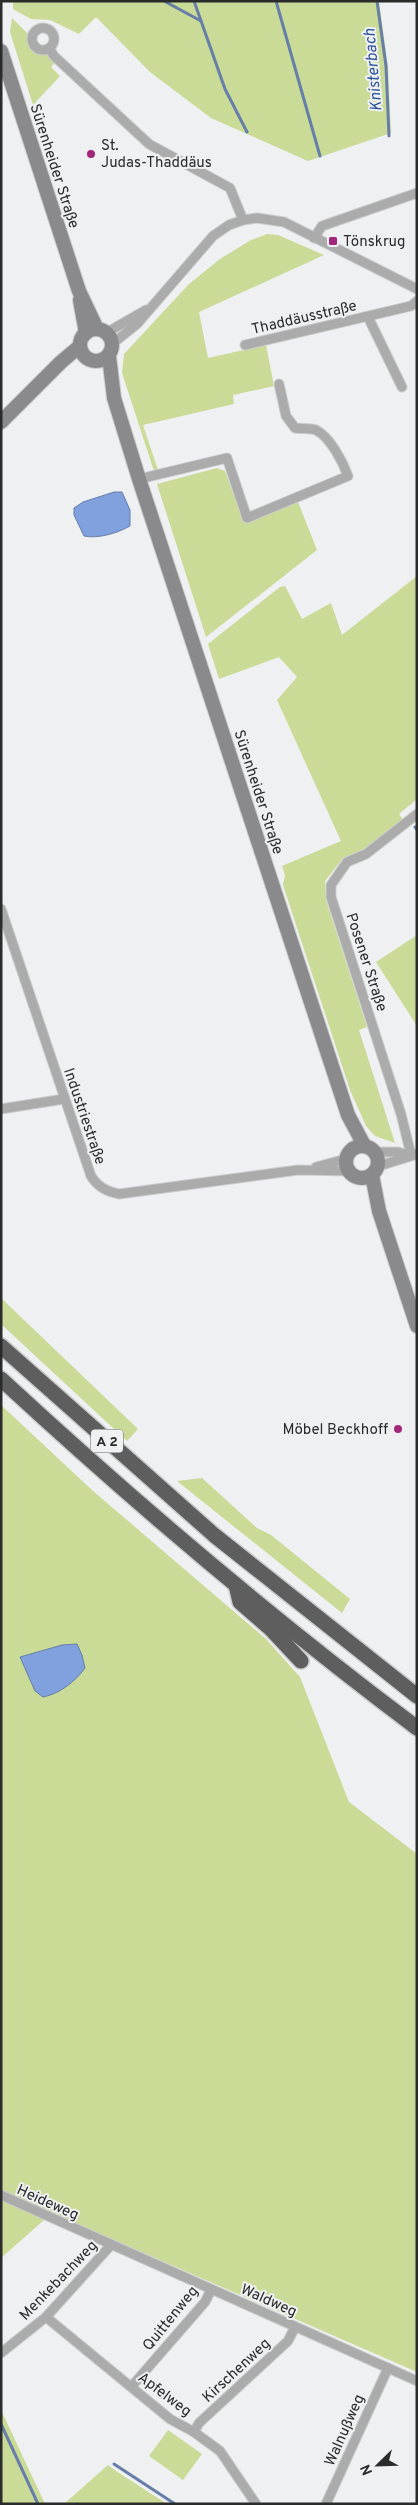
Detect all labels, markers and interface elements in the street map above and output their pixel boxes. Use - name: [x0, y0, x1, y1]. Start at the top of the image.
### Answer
- water label: Knisterbach: [360, 27, 388, 112]
- street label: Sürenheider Straße: [24, 102, 83, 231]
- place label: St. Judas-Thaddäus: [101, 137, 212, 173]
- marker: St. Judas-Thaddäus: [85, 148, 97, 160]
- place label: Tönskrug: [343, 233, 405, 252]
- marker: Tönskrug: [327, 235, 339, 247]
- street label: Thaddäusstraße: [250, 297, 359, 340]
- street label: Sürenheider Straße: [228, 728, 287, 857]
- street label: Posener Straße: [341, 911, 390, 1014]
- street label: Industriestraße: [58, 1066, 109, 1167]
- place label: Möbel Beckhoff: [282, 1421, 388, 1440]
- marker: Möbel Beckhoff: [392, 1423, 404, 1435]
- road number: A 2: [91, 1430, 123, 1452]
- street label: Heideweg: [13, 2181, 81, 2225]
- street label: Menkebachweg: [16, 2237, 102, 2325]
- street label: Waldweg: [237, 2281, 300, 2322]
- street label: Quittenweg: [139, 2283, 203, 2355]
- street label: Kirschenweg: [199, 2335, 275, 2407]
- street label: Apfelweg: [133, 2369, 195, 2422]
- street label: Walnußweg: [321, 2392, 370, 2469]
- north arrow: [353, 2440, 403, 2490]
- text: N: [358, 2462, 377, 2477]

